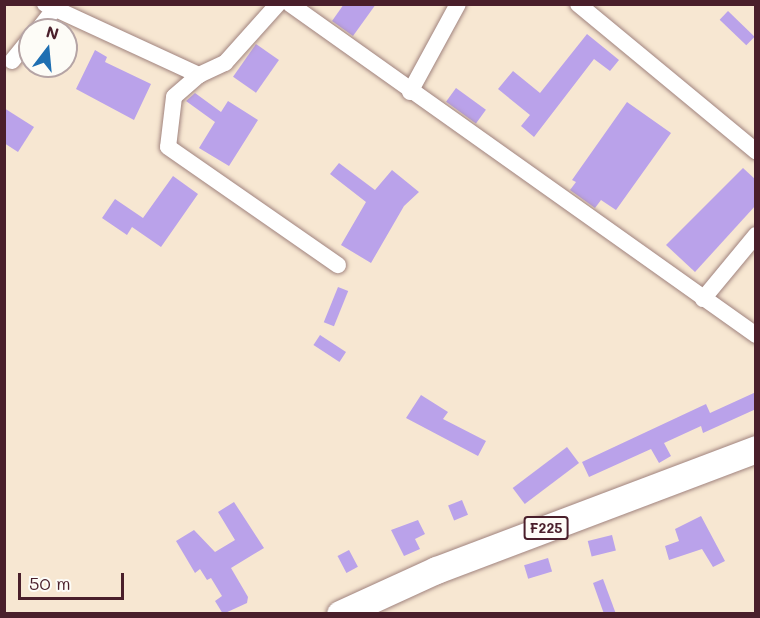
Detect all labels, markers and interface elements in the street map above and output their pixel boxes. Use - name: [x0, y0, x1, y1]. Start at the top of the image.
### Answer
- north arrow: [18, 18, 78, 78]
- text: N: [44, 20, 61, 44]
- road number: F225: [524, 517, 568, 539]
- scale bar: [21, 561, 128, 599]
- text: 50 m: [29, 571, 71, 595]

